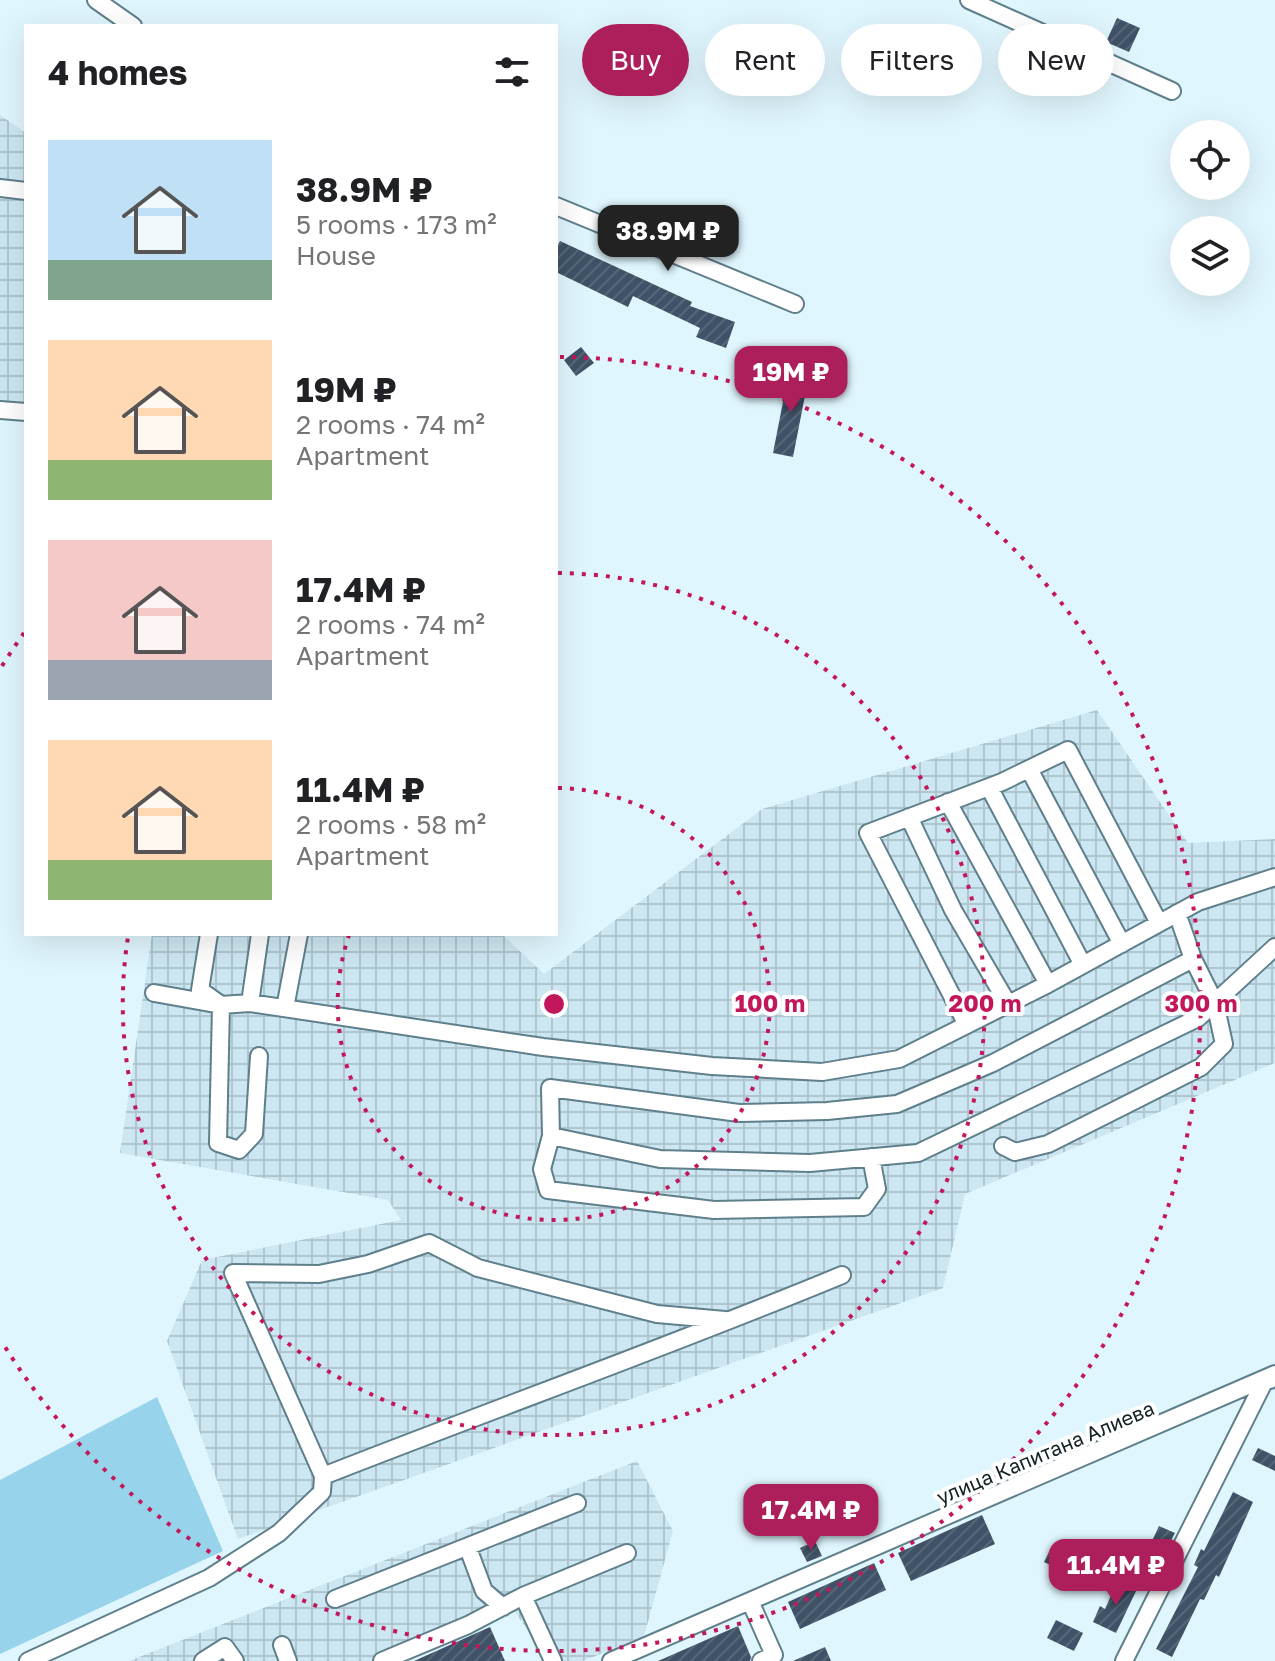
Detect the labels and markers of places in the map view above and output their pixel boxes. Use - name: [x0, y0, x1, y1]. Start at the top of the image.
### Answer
- pin: 38.9M ₽: [594, 205, 742, 273]
- pin: 19M ₽: [735, 346, 847, 414]
- centre of rings: [540, 990, 568, 1018]
- pin: 17.4M ₽: [737, 1484, 885, 1552]
- pin: 11.4M ₽: [1042, 1539, 1190, 1607]

